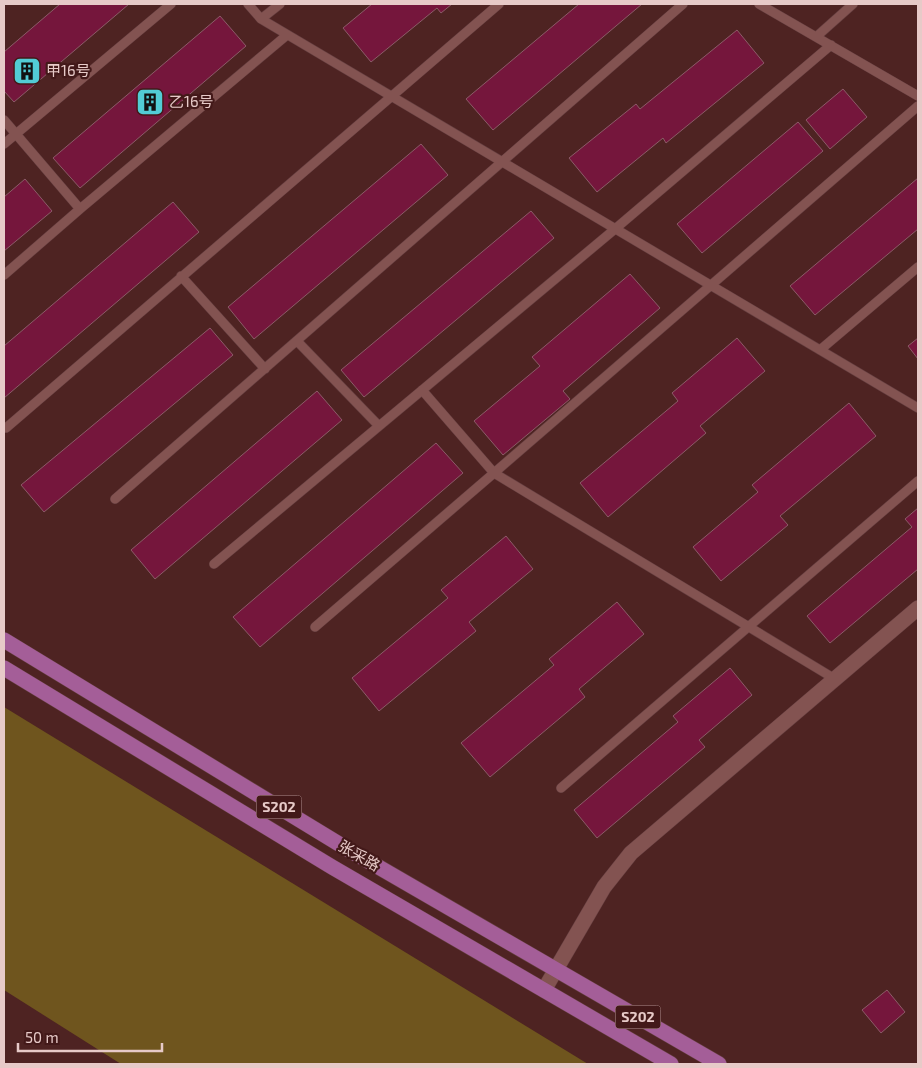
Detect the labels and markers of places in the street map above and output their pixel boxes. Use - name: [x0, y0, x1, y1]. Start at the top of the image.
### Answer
- building icon: 甲16号: [12, 56, 42, 86]
- place label: 甲16号: [46, 61, 91, 79]
- building icon: 乙16号: [135, 87, 165, 117]
- place label: 乙16号: [169, 92, 214, 110]

